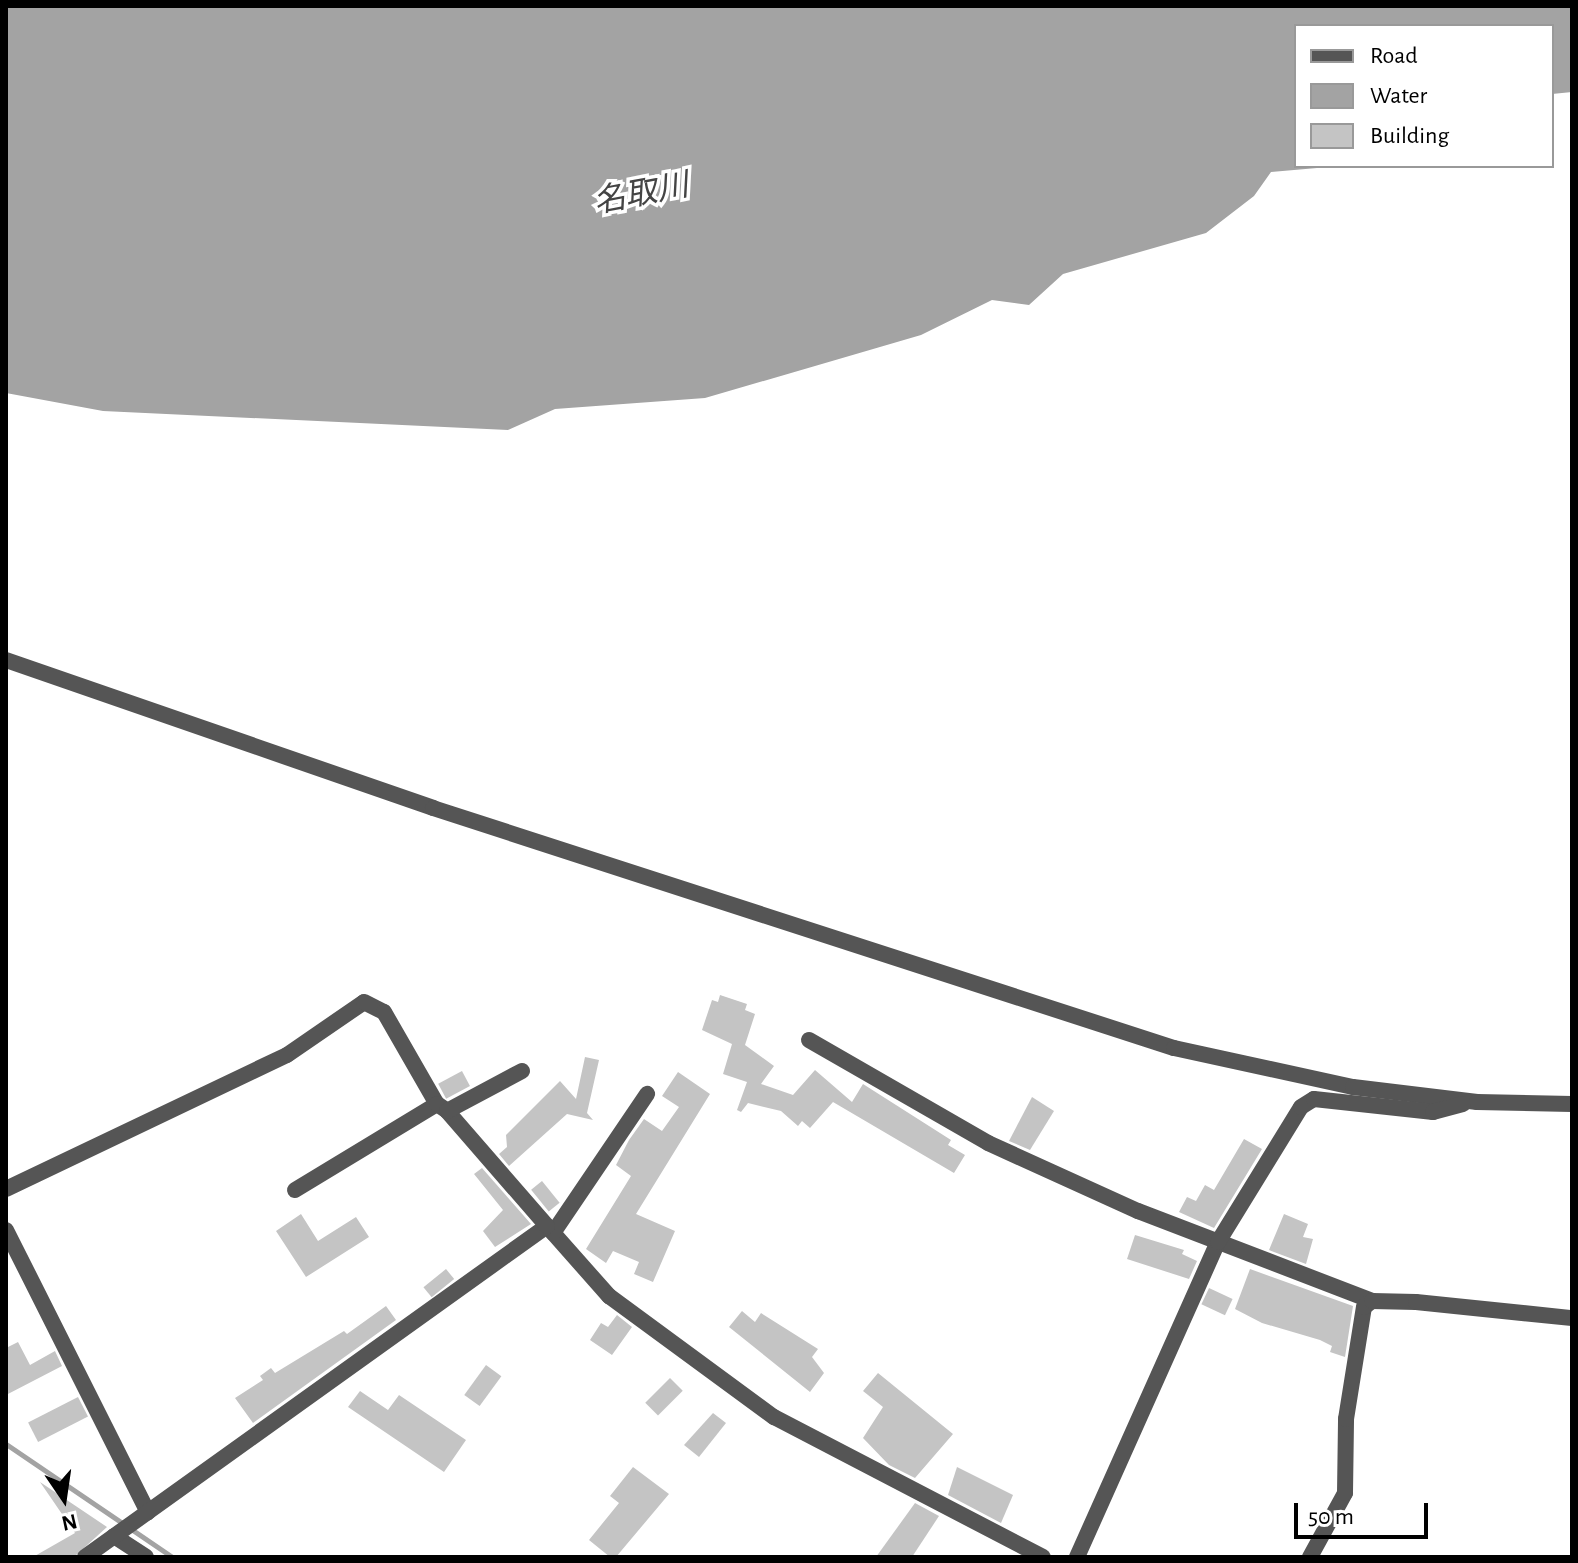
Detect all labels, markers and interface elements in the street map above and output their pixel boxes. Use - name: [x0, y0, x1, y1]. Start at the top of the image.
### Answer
- legend: [1294, 24, 1554, 168]
- text: Road: [1370, 44, 1418, 68]
- text: Water: [1370, 84, 1427, 108]
- text: Building: [1370, 124, 1449, 148]
- water label: 名取川: [590, 166, 692, 222]
- north arrow: [24, 1459, 104, 1539]
- scale bar: [1298, 1487, 1432, 1537]
- text: 50 m: [1308, 1505, 1354, 1529]
- text: N: [59, 1510, 79, 1535]

